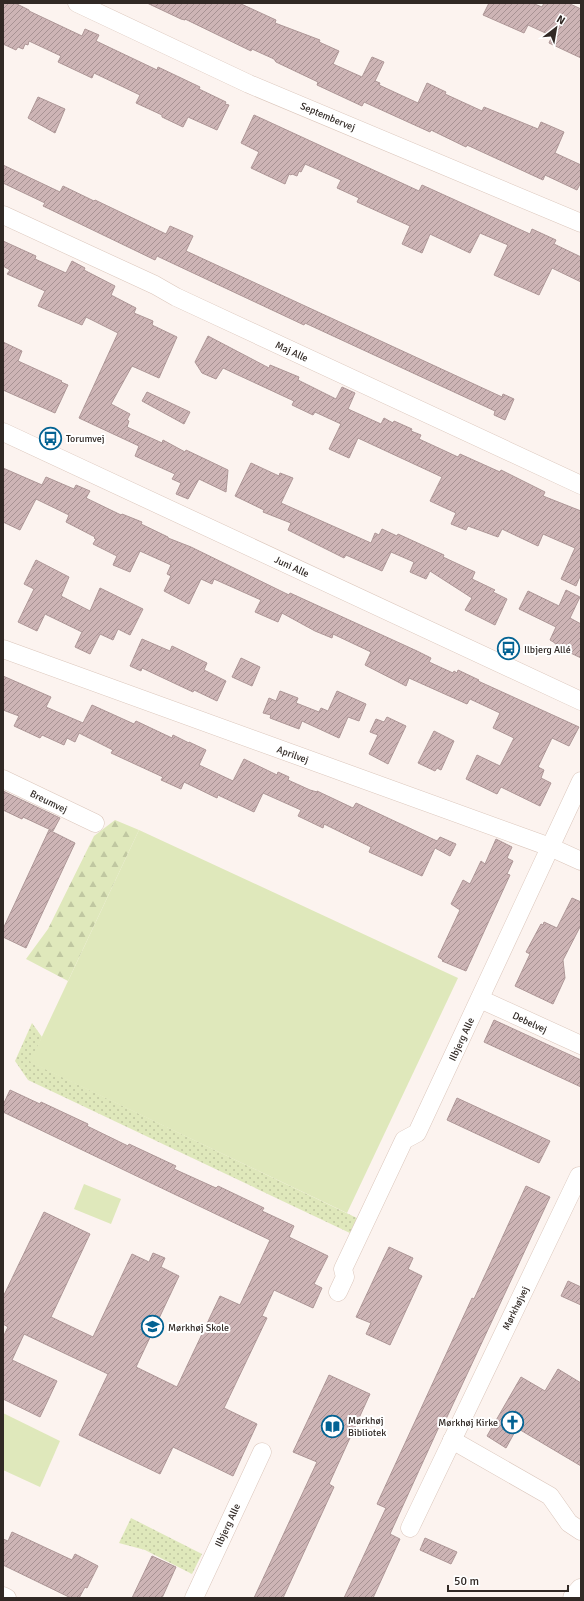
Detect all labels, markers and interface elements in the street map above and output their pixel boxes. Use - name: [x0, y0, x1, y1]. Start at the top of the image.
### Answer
- north arrow: [536, 8, 576, 48]
- text: N: [554, 12, 568, 27]
- street label: Septembervej: [298, 100, 357, 134]
- street label: Maj Alle: [273, 339, 310, 365]
- bus stop icon: Torumvej: [38, 425, 64, 451]
- place label: Torumvej: [66, 433, 105, 445]
- street label: Juni Alle: [272, 554, 311, 580]
- bus stop icon: Ilbjerg Allé: [495, 636, 521, 662]
- place label: Ilbjerg Allé: [524, 644, 571, 656]
- street label: Aprilvej: [275, 744, 310, 766]
- street label: Breumvej: [28, 788, 69, 816]
- street label: Debelvej: [510, 1010, 549, 1036]
- street label: Ilbjerg Alle: [447, 1016, 477, 1063]
- street label: Mørkhøjvej: [500, 1284, 532, 1332]
- school or university icon: Mørkhøj Skole: [140, 1314, 166, 1340]
- place label: Mørkhøj Skole: [168, 1322, 229, 1334]
- church icon: Mørkhøj Kirke: [500, 1409, 526, 1435]
- library icon: Mørkhøj Bibliotek: [319, 1413, 345, 1439]
- place label: Mørkhøj Bibliotek: [348, 1415, 386, 1439]
- place label: Mørkhøj Kirke: [438, 1417, 498, 1429]
- street label: Ilbjerg Alle: [213, 1502, 243, 1549]
- scale bar: [448, 1567, 568, 1593]
- text: 50 m: [454, 1574, 479, 1589]

